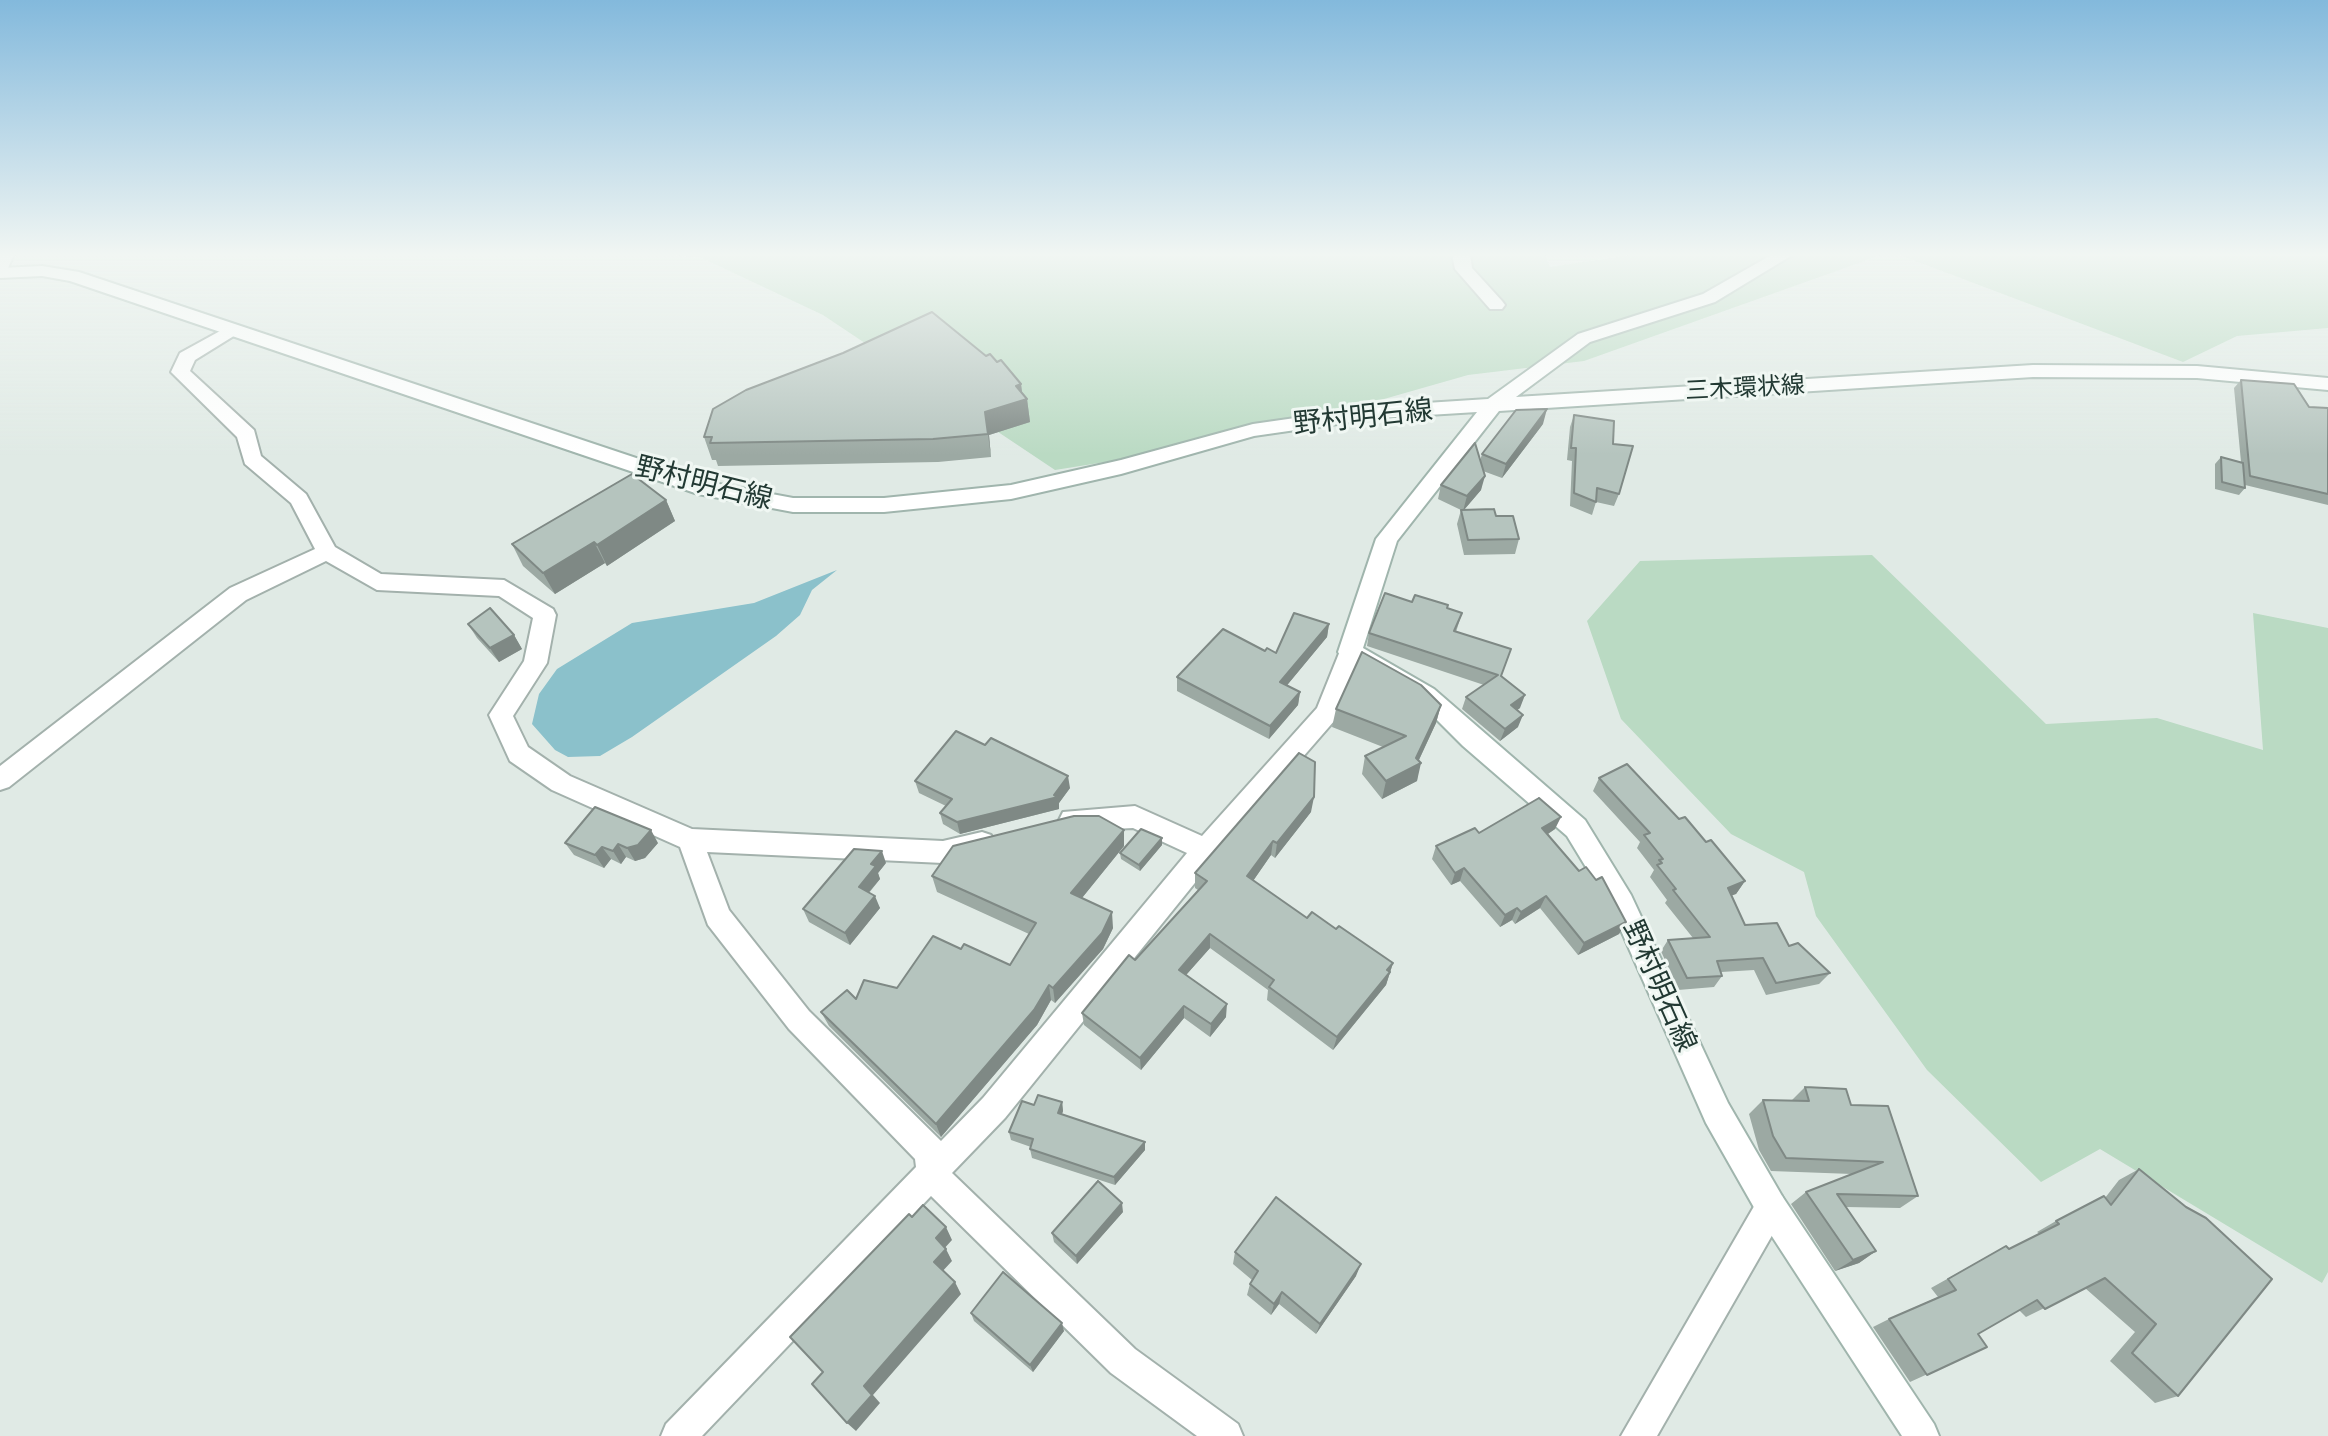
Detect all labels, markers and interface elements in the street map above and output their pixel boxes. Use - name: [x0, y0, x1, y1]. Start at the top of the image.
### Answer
- street label: 三木環状線: [1684, 370, 1806, 406]
- street label: 野村明石線: [1292, 393, 1434, 441]
- street label: 野村明石線: [632, 450, 776, 516]
- street label: 野村明石線: [1616, 915, 1704, 1057]

